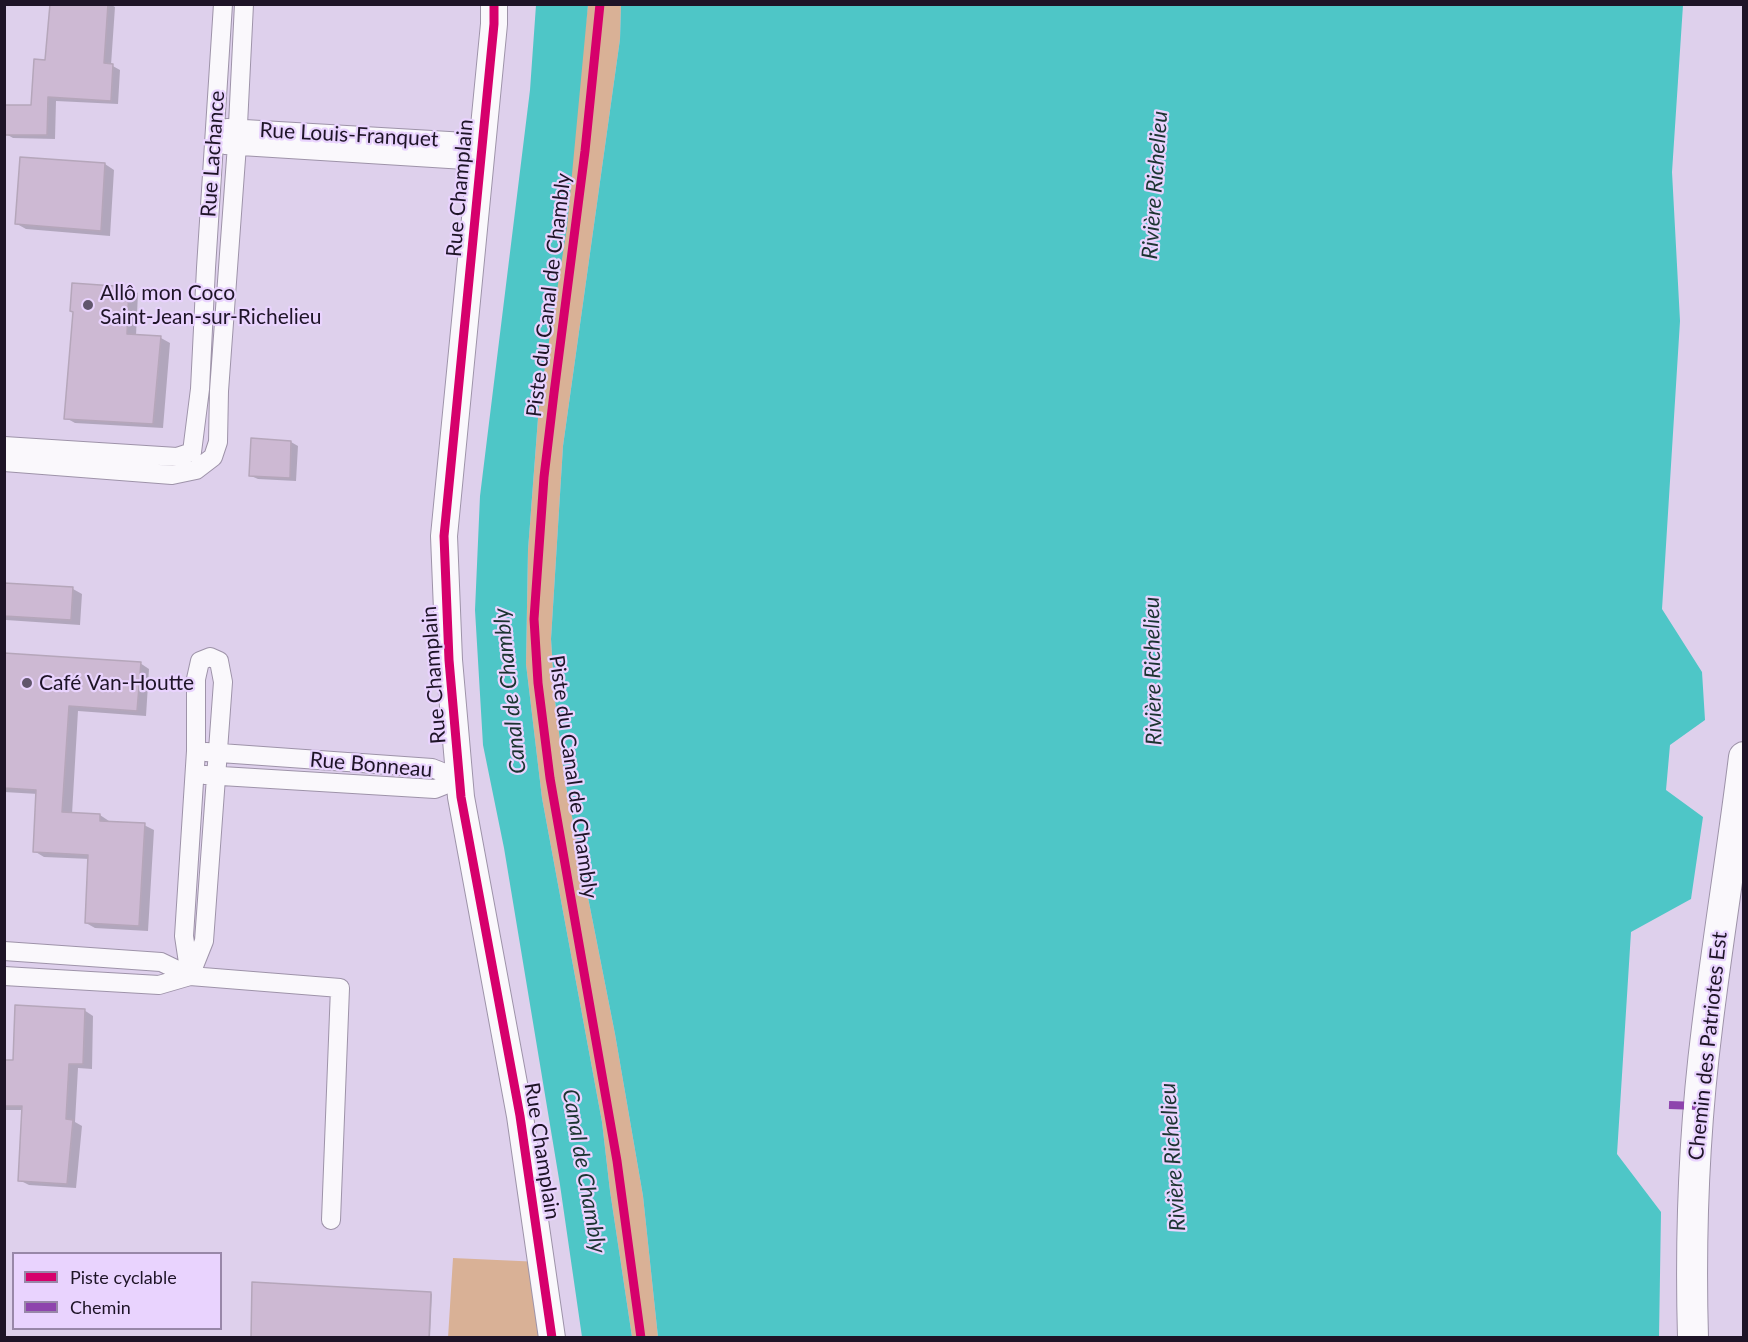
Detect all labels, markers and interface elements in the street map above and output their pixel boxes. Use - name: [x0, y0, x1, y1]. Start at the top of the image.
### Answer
- street label: Rue Lachance: [196, 90, 230, 218]
- water label: Rivière Richelieu: [1137, 110, 1173, 260]
- street label: Rue Louis-Franquet: [259, 118, 439, 152]
- street label: Rue Champlain: [441, 118, 479, 258]
- street label: Piste du Canal de Chambly: [522, 172, 576, 418]
- place label: Allô mon Coco Saint-Jean-sur-Richelieu: [100, 280, 322, 330]
- marker: Allô mon Coco Saint-Jean-sur-Richelieu: [81, 298, 95, 312]
- water label: Rivière Richelieu: [1139, 596, 1167, 746]
- street label: Rue Champlain: [417, 605, 451, 745]
- water label: Canal de Chambly: [488, 607, 532, 775]
- street label: Piste du Canal de Chambly: [543, 654, 603, 900]
- place label: Café Van-Houtte: [39, 670, 194, 696]
- marker: Café Van-Houtte: [20, 676, 34, 690]
- street label: Rue Bonneau: [309, 747, 433, 783]
- street label: Chemin des Patriotes Est: [1683, 930, 1733, 1162]
- street label: Rue Champlain: [519, 1081, 565, 1221]
- water label: Rivière Richelieu: [1155, 1082, 1191, 1232]
- water label: Canal de Chambly: [557, 1087, 611, 1255]
- legend: [12, 1252, 222, 1330]
- text: Piste cyclable: [70, 1266, 177, 1288]
- text: Chemin: [70, 1296, 131, 1318]

